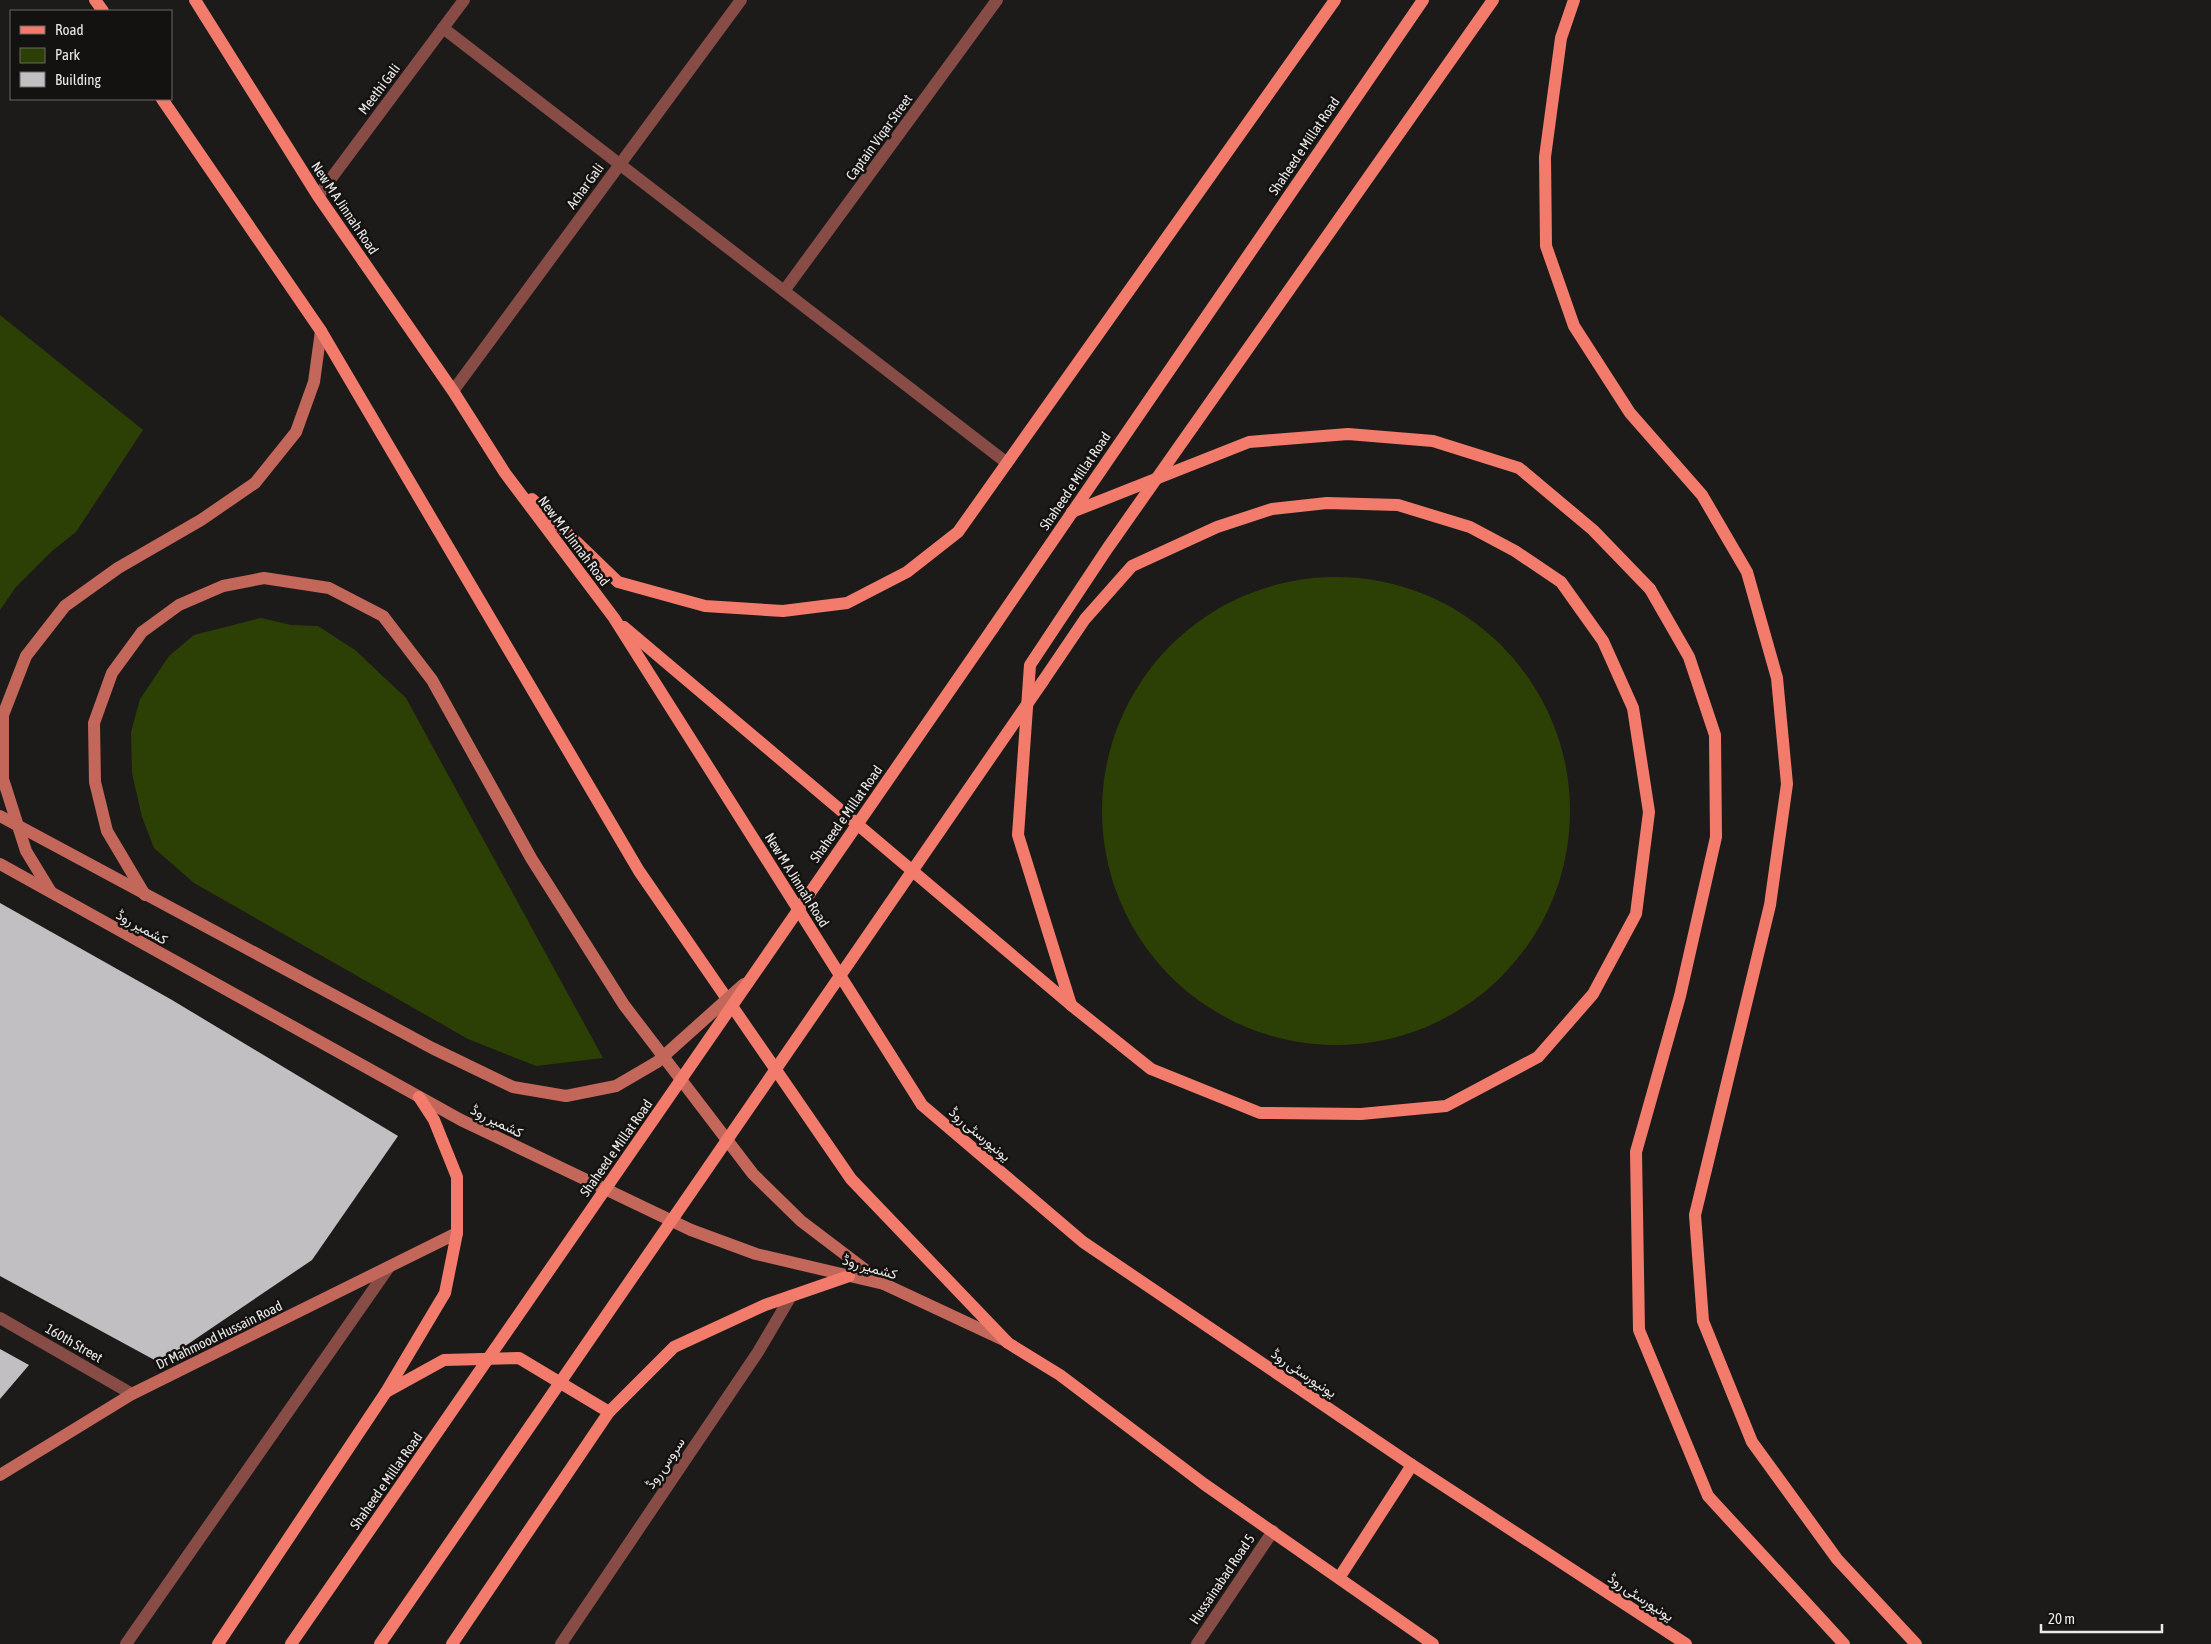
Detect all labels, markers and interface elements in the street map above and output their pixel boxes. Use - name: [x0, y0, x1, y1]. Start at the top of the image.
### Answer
- legend: [10, 10, 172, 100]
- text: Road: [55, 21, 84, 38]
- text: Park: [55, 46, 80, 63]
- street label: Meethi Gali: [355, 61, 403, 117]
- text: Building: [55, 71, 101, 88]
- street label: Captain Viqar Street: [843, 91, 915, 183]
- street label: Shaheed e Millat Road: [1265, 94, 1343, 198]
- street label: New M A Jinnah Road: [308, 159, 382, 257]
- street label: Achar Gali: [563, 160, 607, 212]
- street label: Shaheed e Millat Road: [1036, 429, 1114, 533]
- street label: New M A Jinnah Road: [535, 493, 613, 589]
- street label: Shaheed e Millat Road: [807, 762, 885, 866]
- street label: New M A Jinnah Road: [762, 830, 832, 930]
- street label: کشمیر روڈ: [113, 906, 171, 949]
- street label: Shaheed e Millat Road: [577, 1096, 655, 1200]
- street label: کشمیر روڈ: [468, 1101, 526, 1141]
- street label: یونیورسٹی روڈ: [945, 1104, 1014, 1165]
- street label: کشمیر روڈ: [840, 1252, 899, 1283]
- street label: Dr Mahmood Hussain Road: [153, 1297, 285, 1373]
- street label: 160th Street: [43, 1320, 105, 1366]
- street label: یونیورسٹی روڈ: [1268, 1345, 1340, 1402]
- street label: Shaheed e Millat Road: [347, 1429, 425, 1533]
- street label: سروس روڈ: [642, 1434, 689, 1492]
- street label: Hussainabad Road 5: [1186, 1531, 1258, 1627]
- street label: یونیورسٹی روڈ: [1604, 1570, 1677, 1625]
- scale bar: [2041, 1602, 2162, 1634]
- text: 20 m: [2048, 1610, 2075, 1627]

